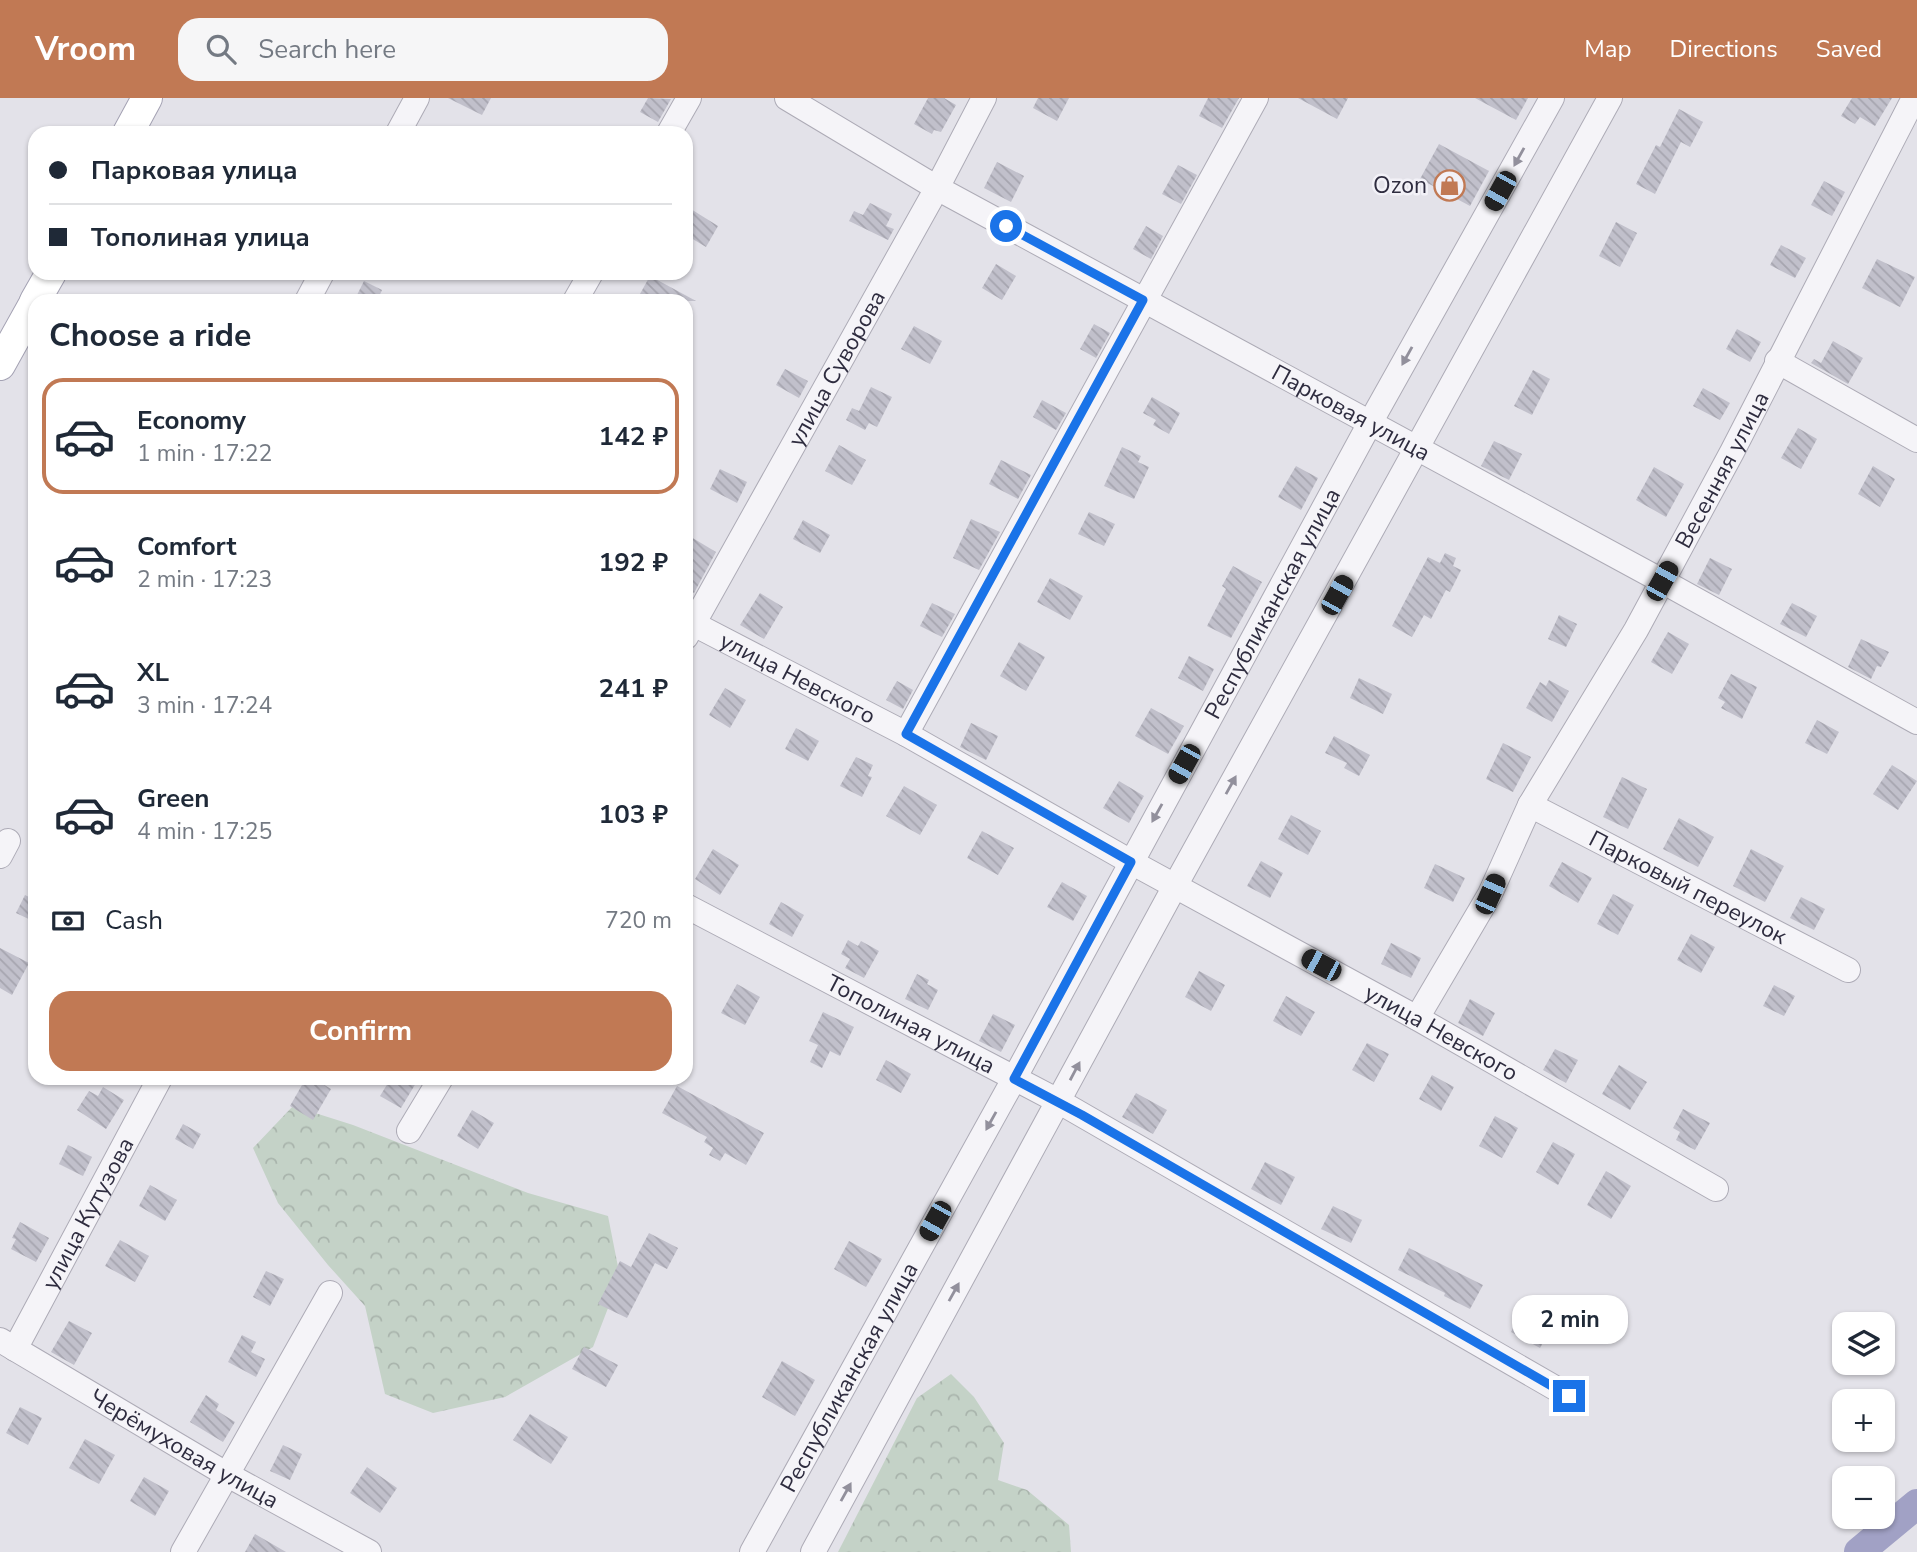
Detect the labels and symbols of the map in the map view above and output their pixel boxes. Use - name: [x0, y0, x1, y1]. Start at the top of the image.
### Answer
- one-way arrow: [1513, 148, 1525, 167]
- shop icon: Ozon: [1433, 168, 1467, 202]
- car: [1481, 168, 1520, 214]
- place label: Ozon: [1373, 170, 1427, 201]
- route start: [990, 210, 1022, 242]
- street label: улица Суворова: [780, 284, 892, 452]
- one-way arrow: [1401, 346, 1413, 366]
- street label: Парковая улица: [1266, 357, 1436, 468]
- street label: Весенняя улица: [1668, 386, 1776, 554]
- street label: Республиканская улица: [1197, 482, 1347, 724]
- car: [1643, 558, 1682, 604]
- car: [1318, 572, 1357, 618]
- street label: улица Невского: [714, 625, 881, 731]
- car: [1165, 741, 1204, 787]
- one-way arrow: [1225, 776, 1237, 795]
- one-way arrow: [1151, 804, 1163, 823]
- street label: Парковый переулок: [1584, 823, 1793, 952]
- car: [1472, 871, 1509, 917]
- car: [1298, 946, 1345, 984]
- street label: Тополиная улица: [821, 967, 1001, 1081]
- street label: улица Невского: [1359, 977, 1524, 1088]
- one-way arrow: [1069, 1061, 1081, 1081]
- one-way arrow: [985, 1112, 997, 1131]
- street label: улица Кутузова: [34, 1132, 141, 1295]
- car: [916, 1198, 955, 1244]
- street label: Республиканская улица: [773, 1256, 925, 1498]
- one-way arrow: [948, 1282, 960, 1302]
- callout: 2 min: [1511, 1294, 1627, 1344]
- route end: [1553, 1380, 1585, 1412]
- street label: Черёмуховая улица: [84, 1381, 285, 1515]
- one-way arrow: [840, 1482, 851, 1502]

